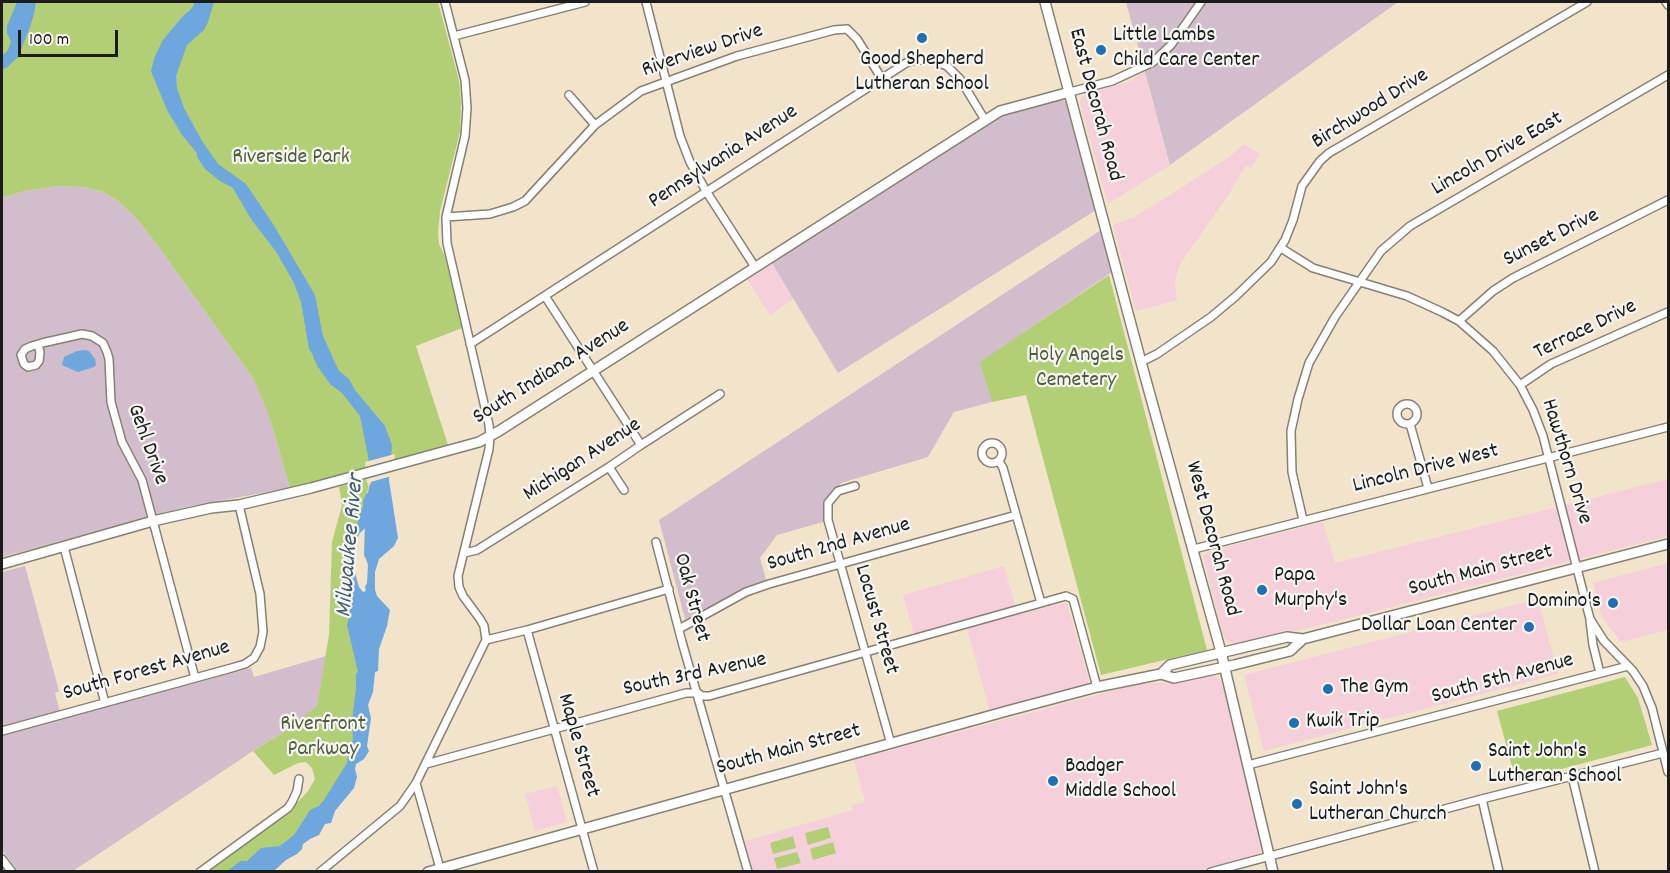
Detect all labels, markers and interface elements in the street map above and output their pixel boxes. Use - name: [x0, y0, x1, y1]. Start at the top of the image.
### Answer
- scale bar: [21, 18, 122, 56]
- street label: Riverview Drive: [639, 19, 767, 85]
- place label: Little Lambs Child Care Center: [1113, 24, 1259, 76]
- street label: East Decorah Road: [1061, 26, 1127, 184]
- text: 100 m: [29, 28, 69, 53]
- marker: Good Shepherd Lutheran School: [915, 31, 929, 45]
- marker: Little Lambs Child Care Center: [1094, 43, 1108, 57]
- place label: Good Shepherd Lutheran School: [855, 48, 989, 100]
- street label: Birchwood Drive: [1308, 64, 1434, 156]
- street label: Pennsylvania Avenue: [644, 100, 804, 216]
- street label: Lincoln Drive East: [1428, 107, 1568, 203]
- park label: Riverside Park: [232, 146, 350, 172]
- street label: Sunset Drive: [1500, 204, 1604, 274]
- street label: Terrace Drive: [1530, 295, 1642, 367]
- street label: South Indiana Avenue: [469, 314, 635, 432]
- park label: Holy Angels Cemetery: [1028, 344, 1124, 396]
- street label: Hawthorn Drive: [1533, 396, 1597, 528]
- street label: Gehl Drive: [119, 401, 173, 489]
- street label: Michigan Avenue: [519, 413, 647, 509]
- street label: Lincoln Drive West: [1350, 439, 1502, 501]
- street label: West Decorah Road: [1178, 459, 1244, 619]
- water label: Milwaukee River: [331, 473, 373, 619]
- street label: South 2nd Avenue: [764, 513, 914, 579]
- street label: South Main Street: [1406, 540, 1556, 604]
- street label: Oak Street: [666, 551, 714, 645]
- street label: Locust Street: [847, 562, 903, 678]
- place label: Papa Murphy's: [1274, 564, 1347, 616]
- marker: Papa Murphy's: [1255, 583, 1269, 597]
- place label: Domino's: [1527, 590, 1601, 616]
- marker: Domino's: [1606, 596, 1620, 610]
- place label: Dollar Loan Center: [1361, 614, 1517, 640]
- marker: Dollar Loan Center: [1522, 620, 1536, 634]
- street label: South Forest Avenue: [61, 636, 233, 708]
- street label: South 3rd Avenue: [621, 648, 769, 704]
- street label: South 5th Avenue: [1429, 648, 1577, 712]
- place label: The Gym: [1340, 676, 1409, 702]
- marker: The Gym: [1321, 682, 1335, 696]
- street label: Maple Street: [550, 691, 604, 801]
- place label: Kwik Trip: [1306, 710, 1380, 736]
- park label: Riverfront Parkway: [280, 713, 366, 764]
- marker: Kwik Trip: [1287, 716, 1301, 730]
- street label: South Main Street: [714, 719, 864, 783]
- place label: Saint John's Lutheran School: [1488, 740, 1621, 792]
- place label: Badger Middle School: [1065, 755, 1176, 806]
- marker: Saint John's Lutheran School: [1469, 759, 1483, 773]
- marker: Badger Middle School: [1046, 774, 1060, 788]
- place label: Saint John's Lutheran Church: [1309, 778, 1447, 830]
- marker: Saint John's Lutheran Church: [1290, 797, 1304, 811]

